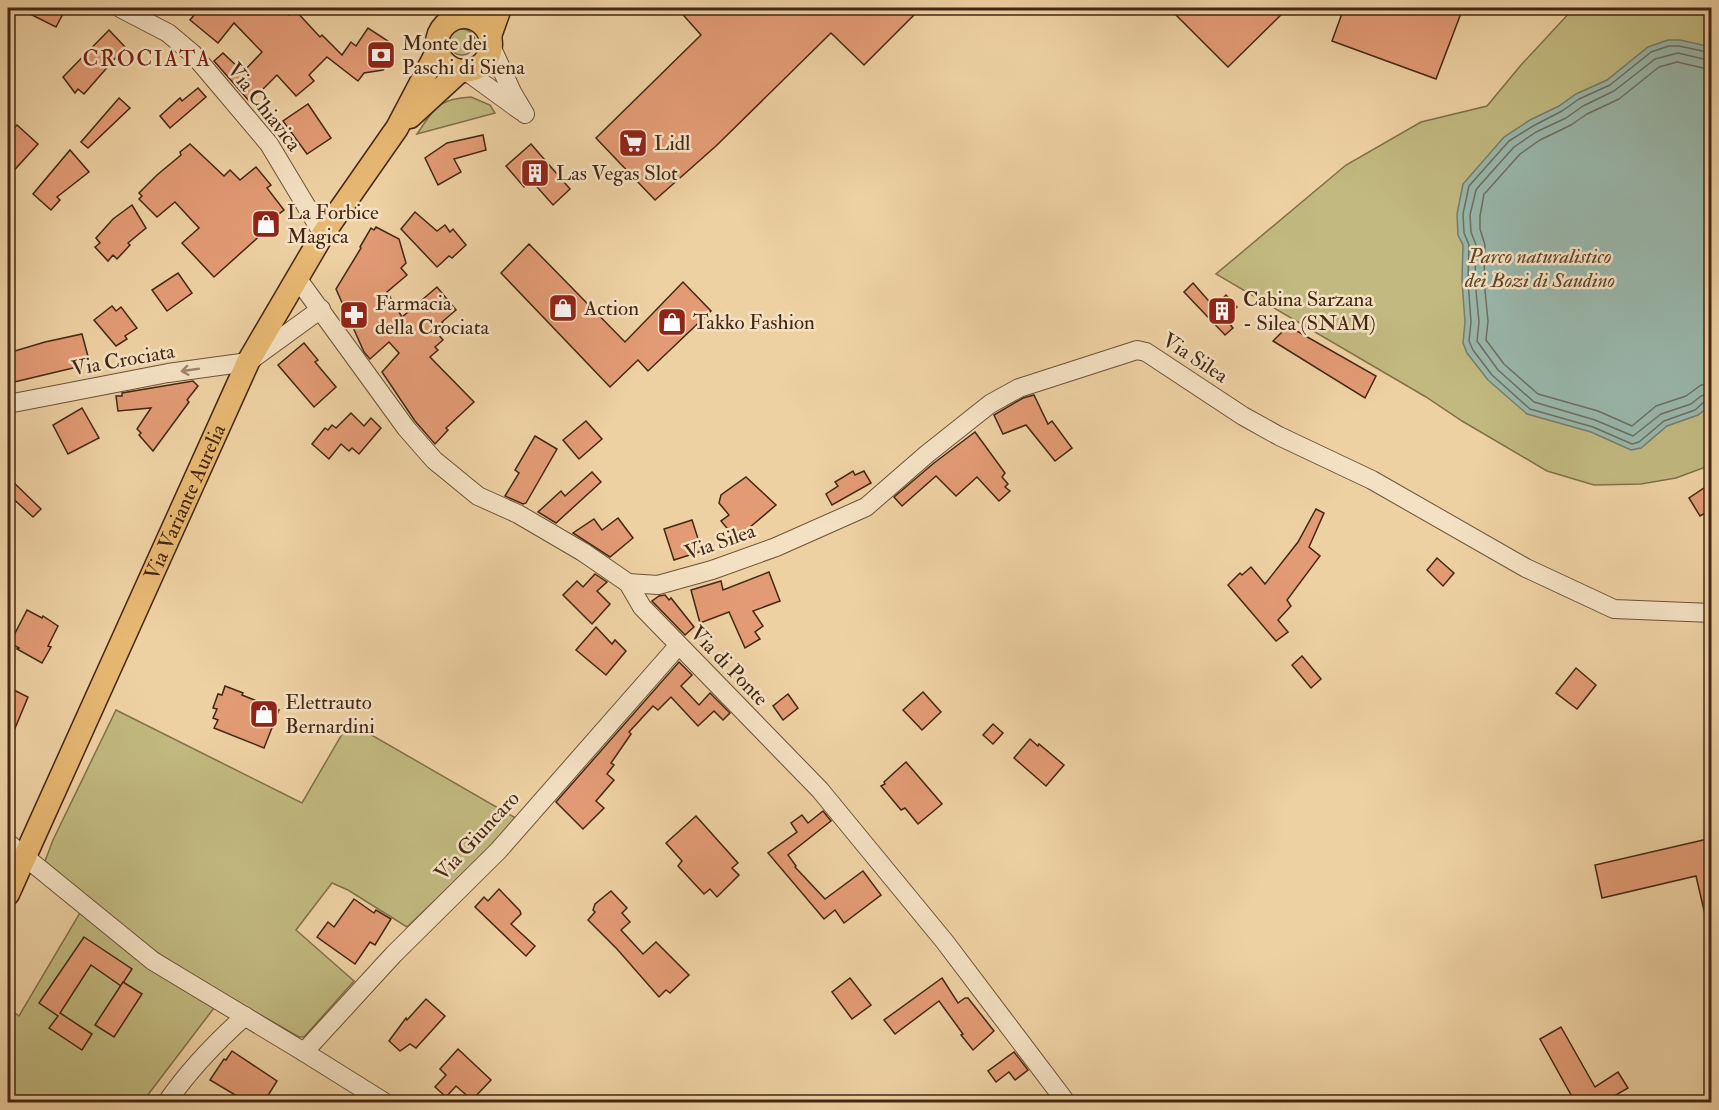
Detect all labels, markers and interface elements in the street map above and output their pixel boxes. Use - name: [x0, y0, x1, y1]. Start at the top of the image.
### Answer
- place label: Monte dei Paschi di Siena: [402, 30, 525, 81]
- bank icon: Monte dei Paschi di Siena: [365, 39, 397, 71]
- district label: CROCIATA: [82, 45, 212, 73]
- street label: Via Chiavica: [221, 57, 307, 157]
- supermarket icon: Lidl: [617, 127, 649, 159]
- place label: Lidl: [654, 130, 691, 157]
- building icon: Las Vegas Slot: [519, 157, 551, 189]
- place label: Las Vegas Slot: [556, 160, 678, 187]
- place label: La Forbice Magica: [287, 199, 379, 250]
- shop icon: La Forbice Magica: [250, 208, 282, 240]
- park label: Parco naturalistico dei Bozi di Saudino: [1464, 243, 1615, 294]
- place label: Cabina Sarzana - Silea (SNAM): [1243, 286, 1376, 337]
- place label: Farmacia della Crociata: [375, 290, 489, 341]
- shop icon: Action: [547, 292, 579, 324]
- place label: Action: [583, 295, 639, 322]
- building icon: Cabina Sarzana - Silea (SNAM): [1206, 295, 1238, 327]
- pharmacy icon: Farmacia della Crociata: [338, 299, 370, 331]
- shop icon: Takko Fashion: [656, 306, 688, 338]
- place label: Takko Fashion: [693, 309, 815, 336]
- street label: Via Silea: [1157, 327, 1233, 389]
- street label: Via Crociata: [69, 338, 177, 382]
- one-way arrow: [180, 365, 200, 376]
- street label: Via Variante Aurelia: [138, 419, 232, 584]
- street label: Via Silea: [681, 517, 759, 567]
- street label: Via di Ponte: [684, 620, 774, 712]
- place label: Elettrauto Bernardini: [285, 689, 375, 740]
- shop icon: Elettrauto Bernardini: [248, 698, 280, 730]
- street label: Via Giuncaro: [429, 785, 525, 887]

